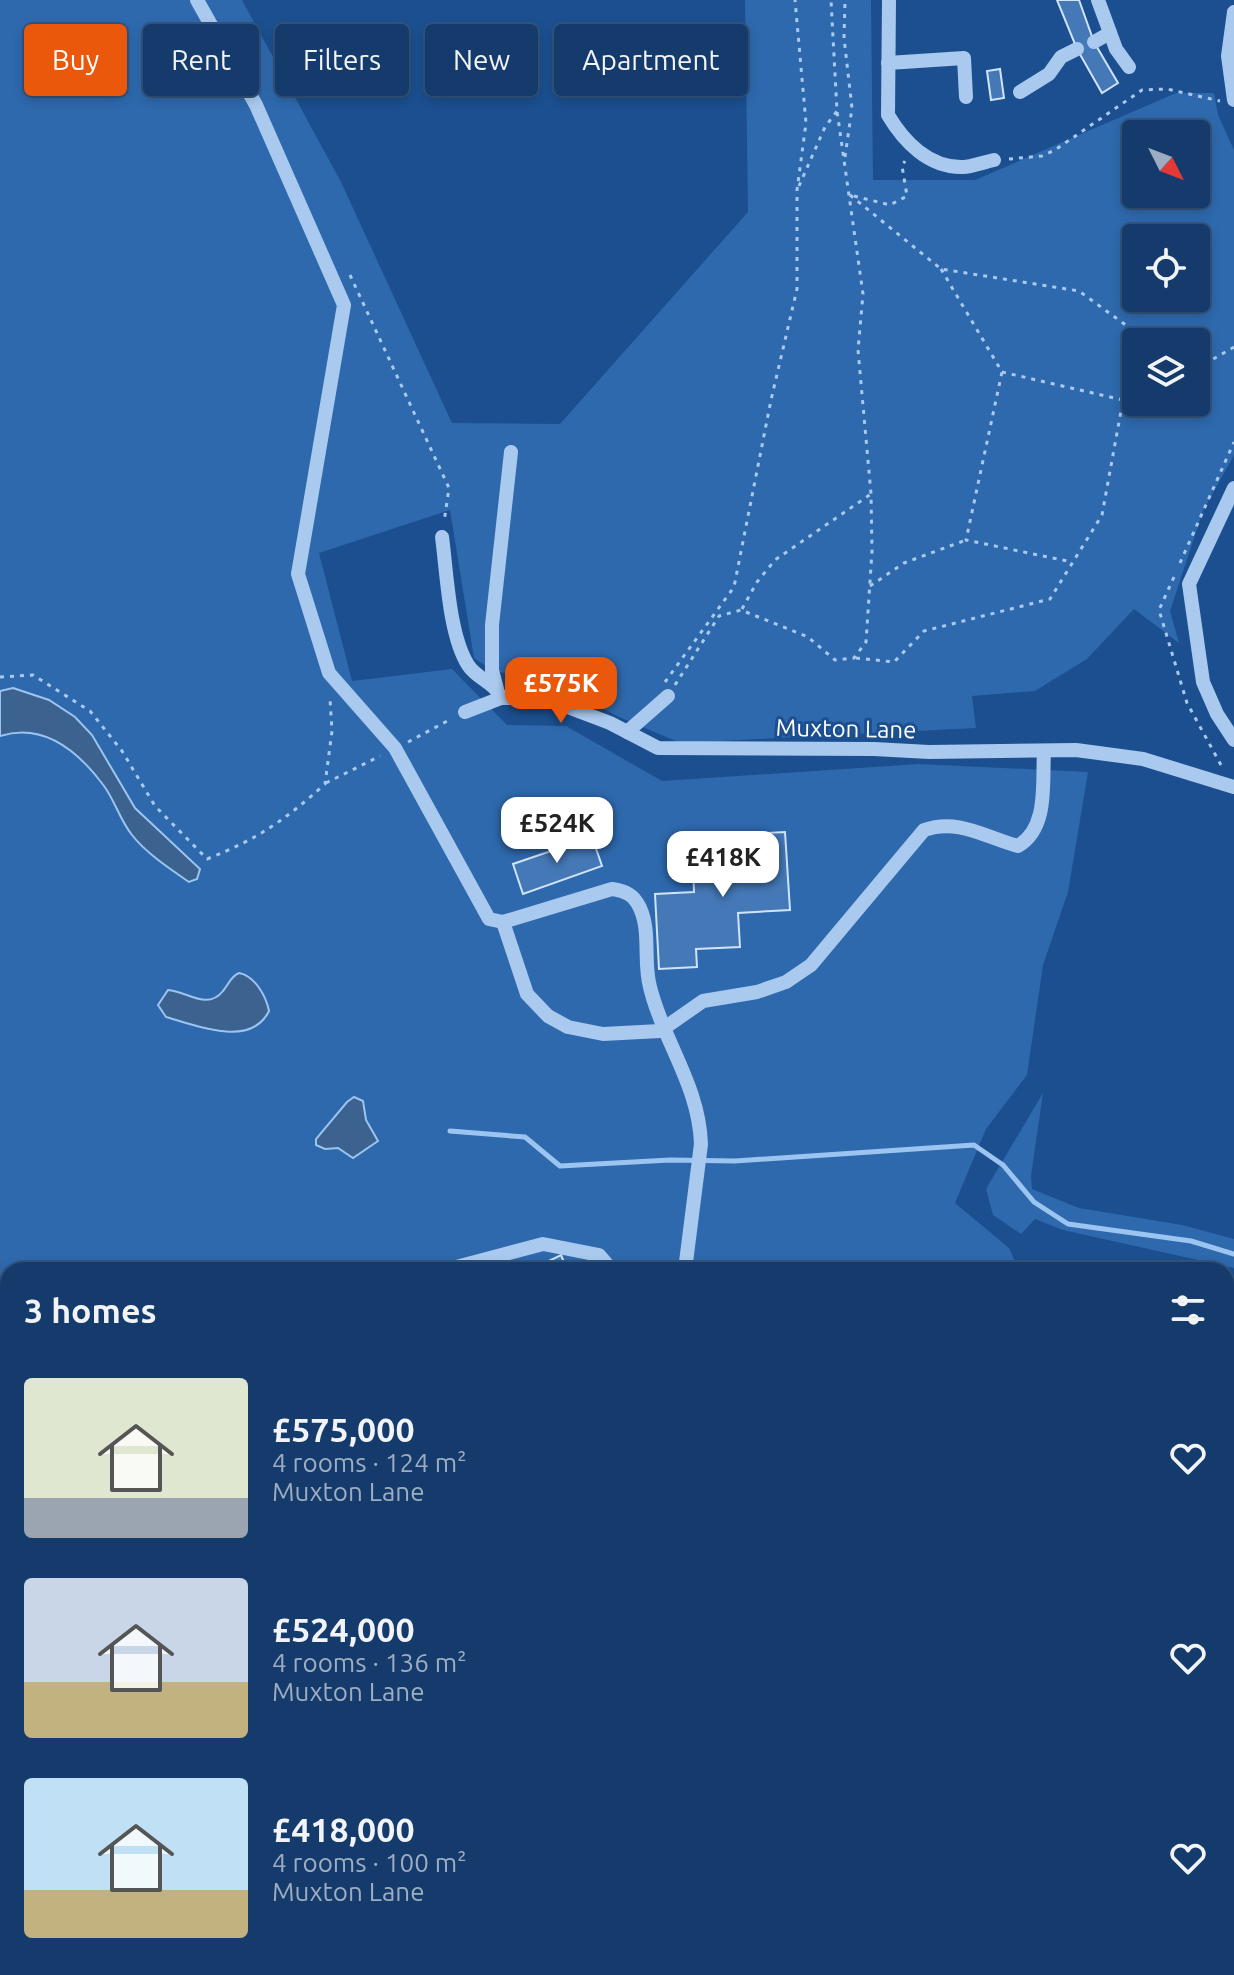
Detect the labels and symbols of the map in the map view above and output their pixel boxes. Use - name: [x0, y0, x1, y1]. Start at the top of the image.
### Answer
- north arrow: [1122, 120, 1210, 208]
- pin: £575K: [505, 657, 617, 725]
- street label: Muxton Lane: [775, 714, 917, 743]
- pin: £524K: [501, 797, 613, 865]
- pin: £418K: [667, 831, 779, 899]

